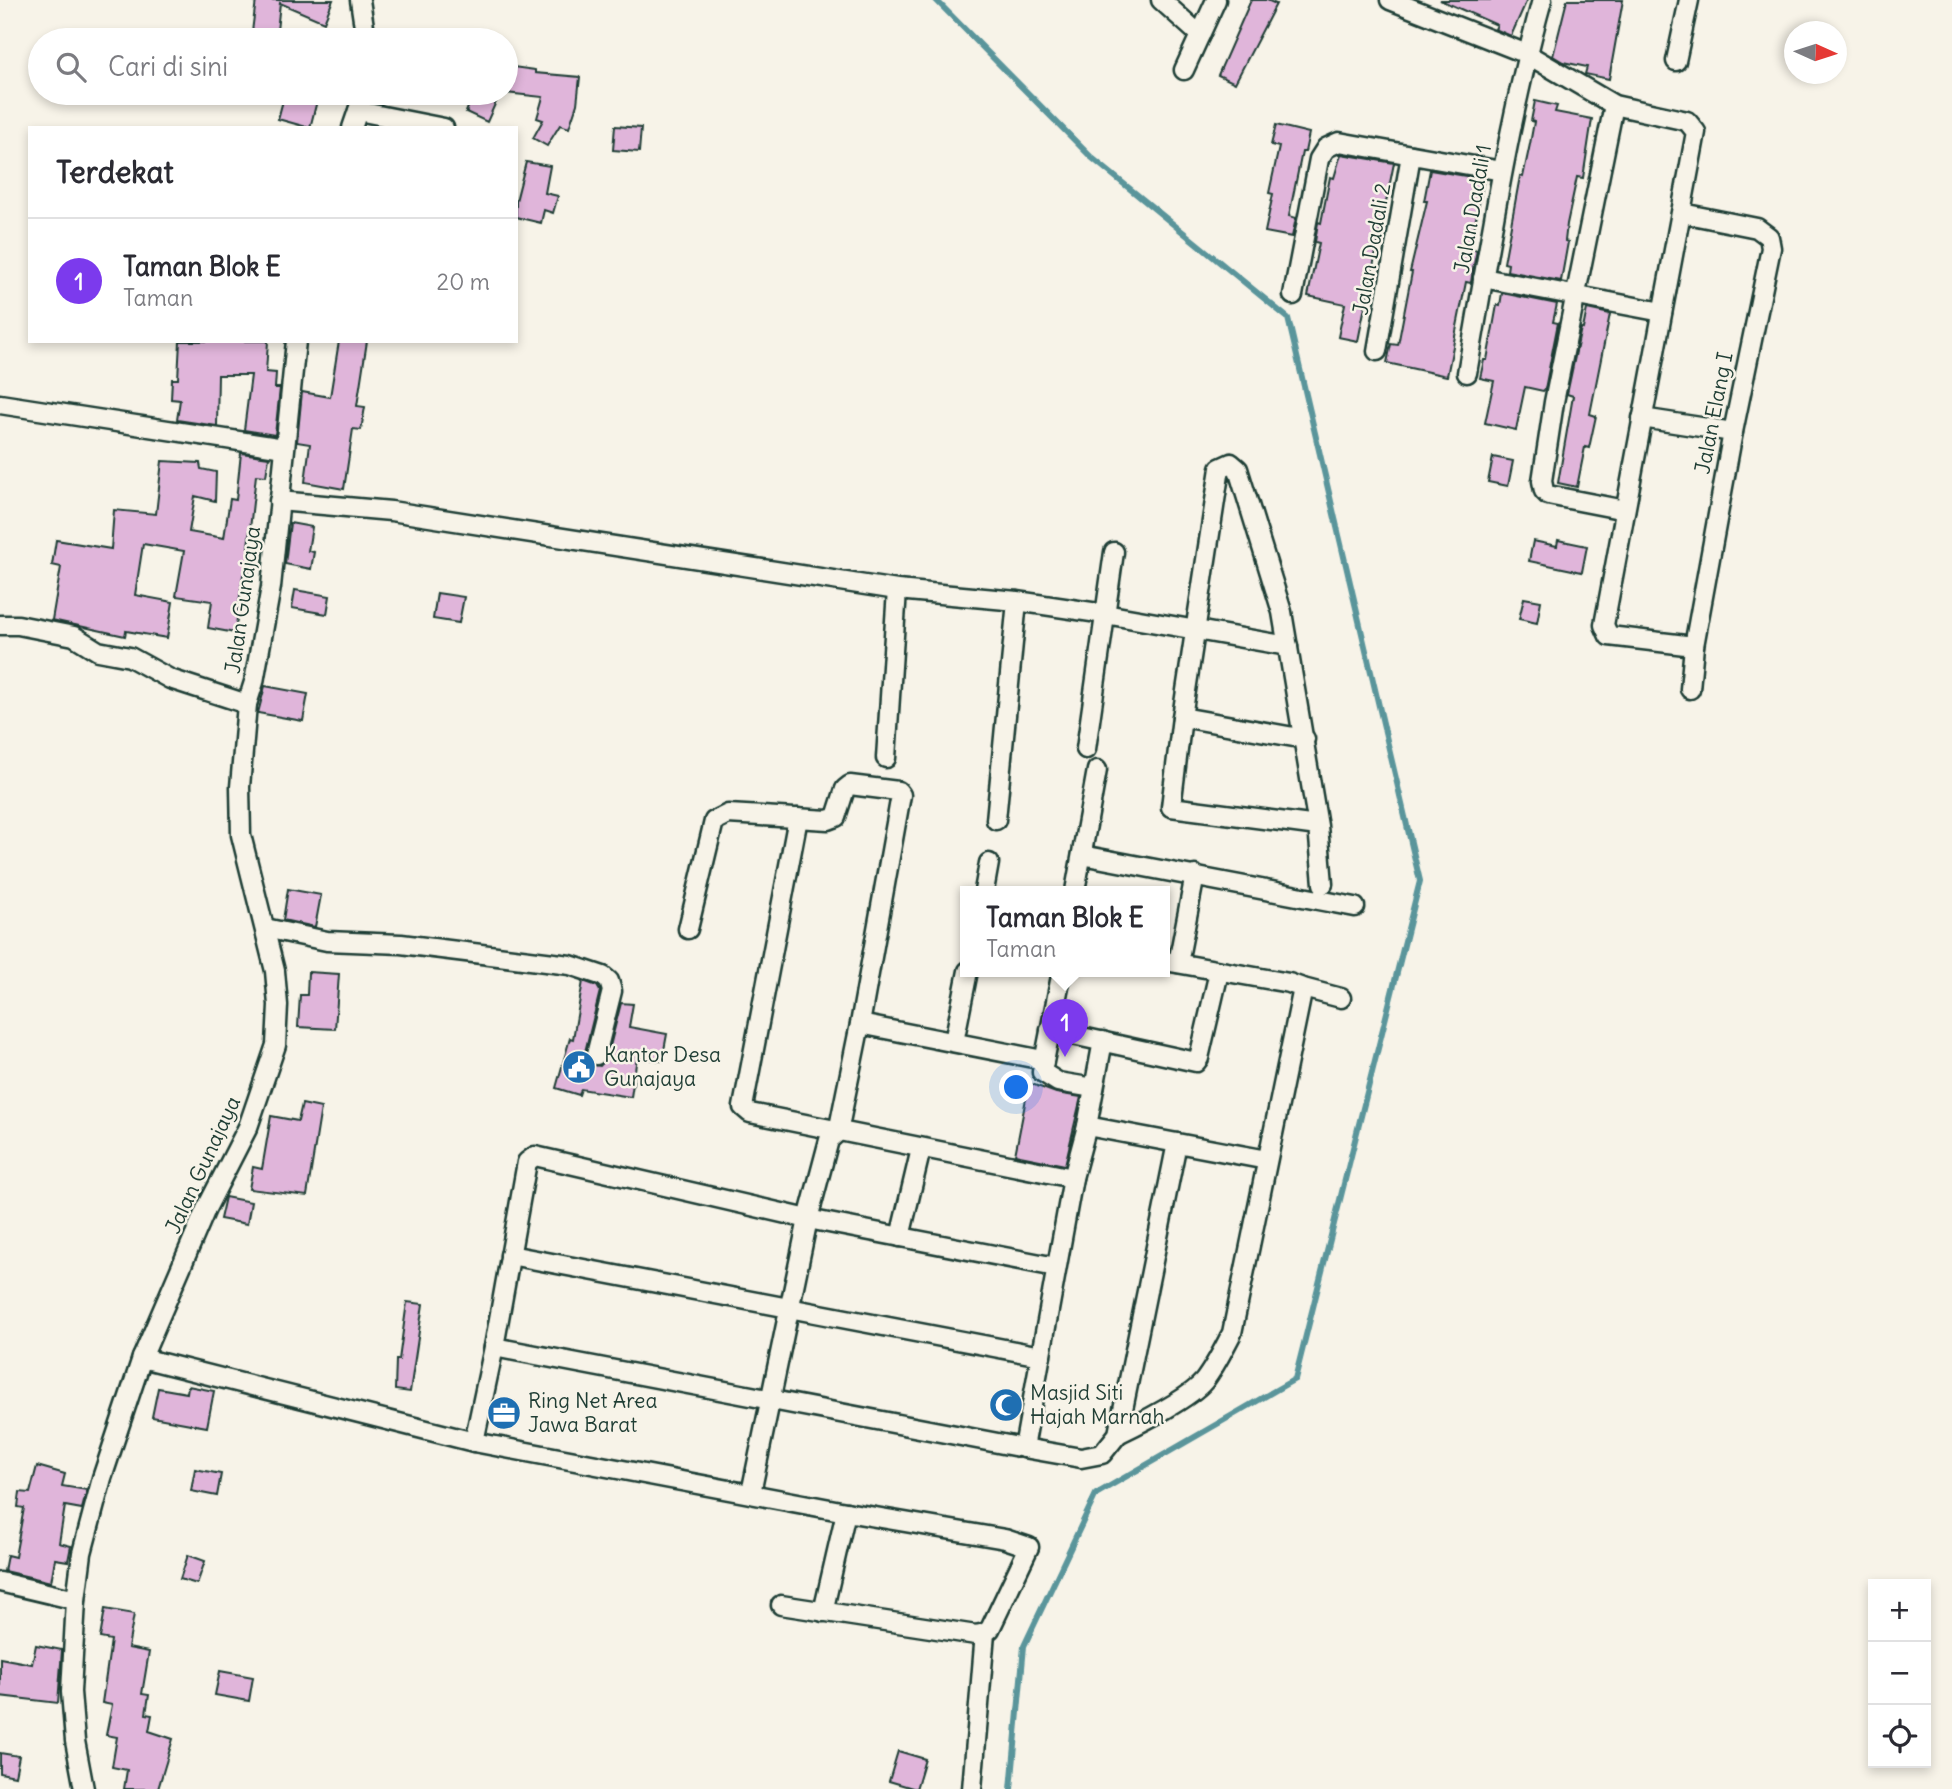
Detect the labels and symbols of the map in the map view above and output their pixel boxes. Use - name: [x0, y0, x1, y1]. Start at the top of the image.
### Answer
- north arrow: [1784, 21, 1847, 84]
- street label: Jalan Dadali 1: [1448, 142, 1497, 275]
- street label: Jalan Dadali 2: [1347, 181, 1396, 317]
- street label: Jalan Elang I: [1688, 350, 1739, 476]
- street label: Jalan Gunajaya: [219, 525, 266, 675]
- pin: 1: [1042, 999, 1088, 1057]
- place label: Kantor Desa Gunajaya: [604, 1041, 721, 1092]
- public building icon: Kantor Desa Gunajaya: [560, 1048, 598, 1086]
- your location: [999, 1070, 1033, 1104]
- street label: Jalan Gunajaya: [159, 1092, 246, 1238]
- place label: Masjid Siti Hajah Marnah: [1030, 1379, 1165, 1430]
- mosque icon: Masjid Siti Hajah Marnah: [987, 1386, 1025, 1424]
- place label: Ring Net Area Jawa Barat: [528, 1387, 657, 1438]
- office icon: Ring Net Area Jawa Barat: [485, 1394, 523, 1432]

